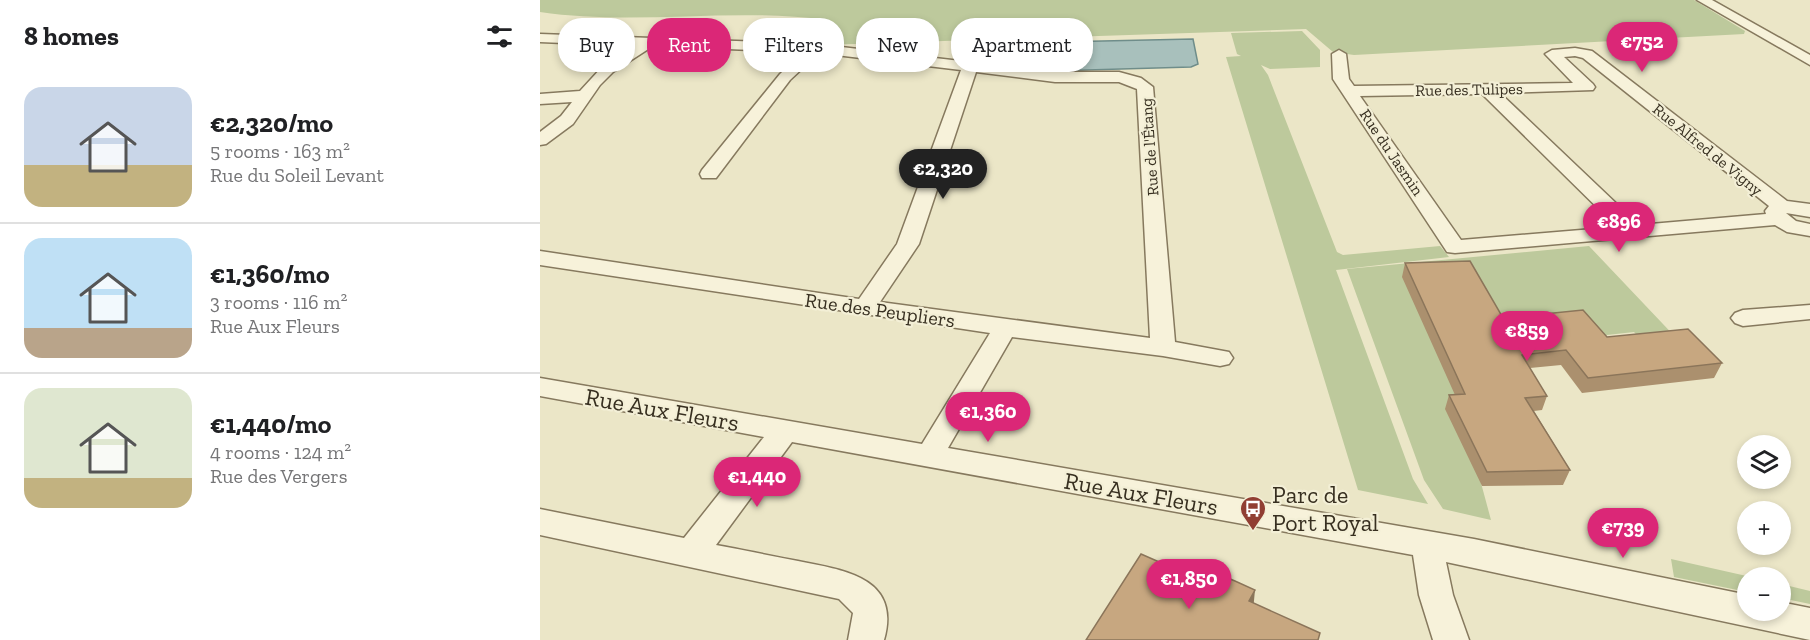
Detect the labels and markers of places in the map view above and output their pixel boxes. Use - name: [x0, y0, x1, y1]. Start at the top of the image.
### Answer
- pin: €752: [1606, 22, 1678, 73]
- pin: €2,320: [894, 149, 992, 200]
- pin: €896: [1583, 202, 1655, 253]
- pin: €859: [1491, 311, 1563, 362]
- pin: €1,360: [939, 392, 1037, 443]
- pin: €1,440: [708, 457, 806, 508]
- place label: Parc de Port Royal: [1272, 480, 1379, 537]
- bus stop icon: Parc de Port Royal: [1238, 494, 1268, 532]
- pin: €739: [1587, 508, 1659, 559]
- pin: €1,850: [1140, 559, 1238, 610]

